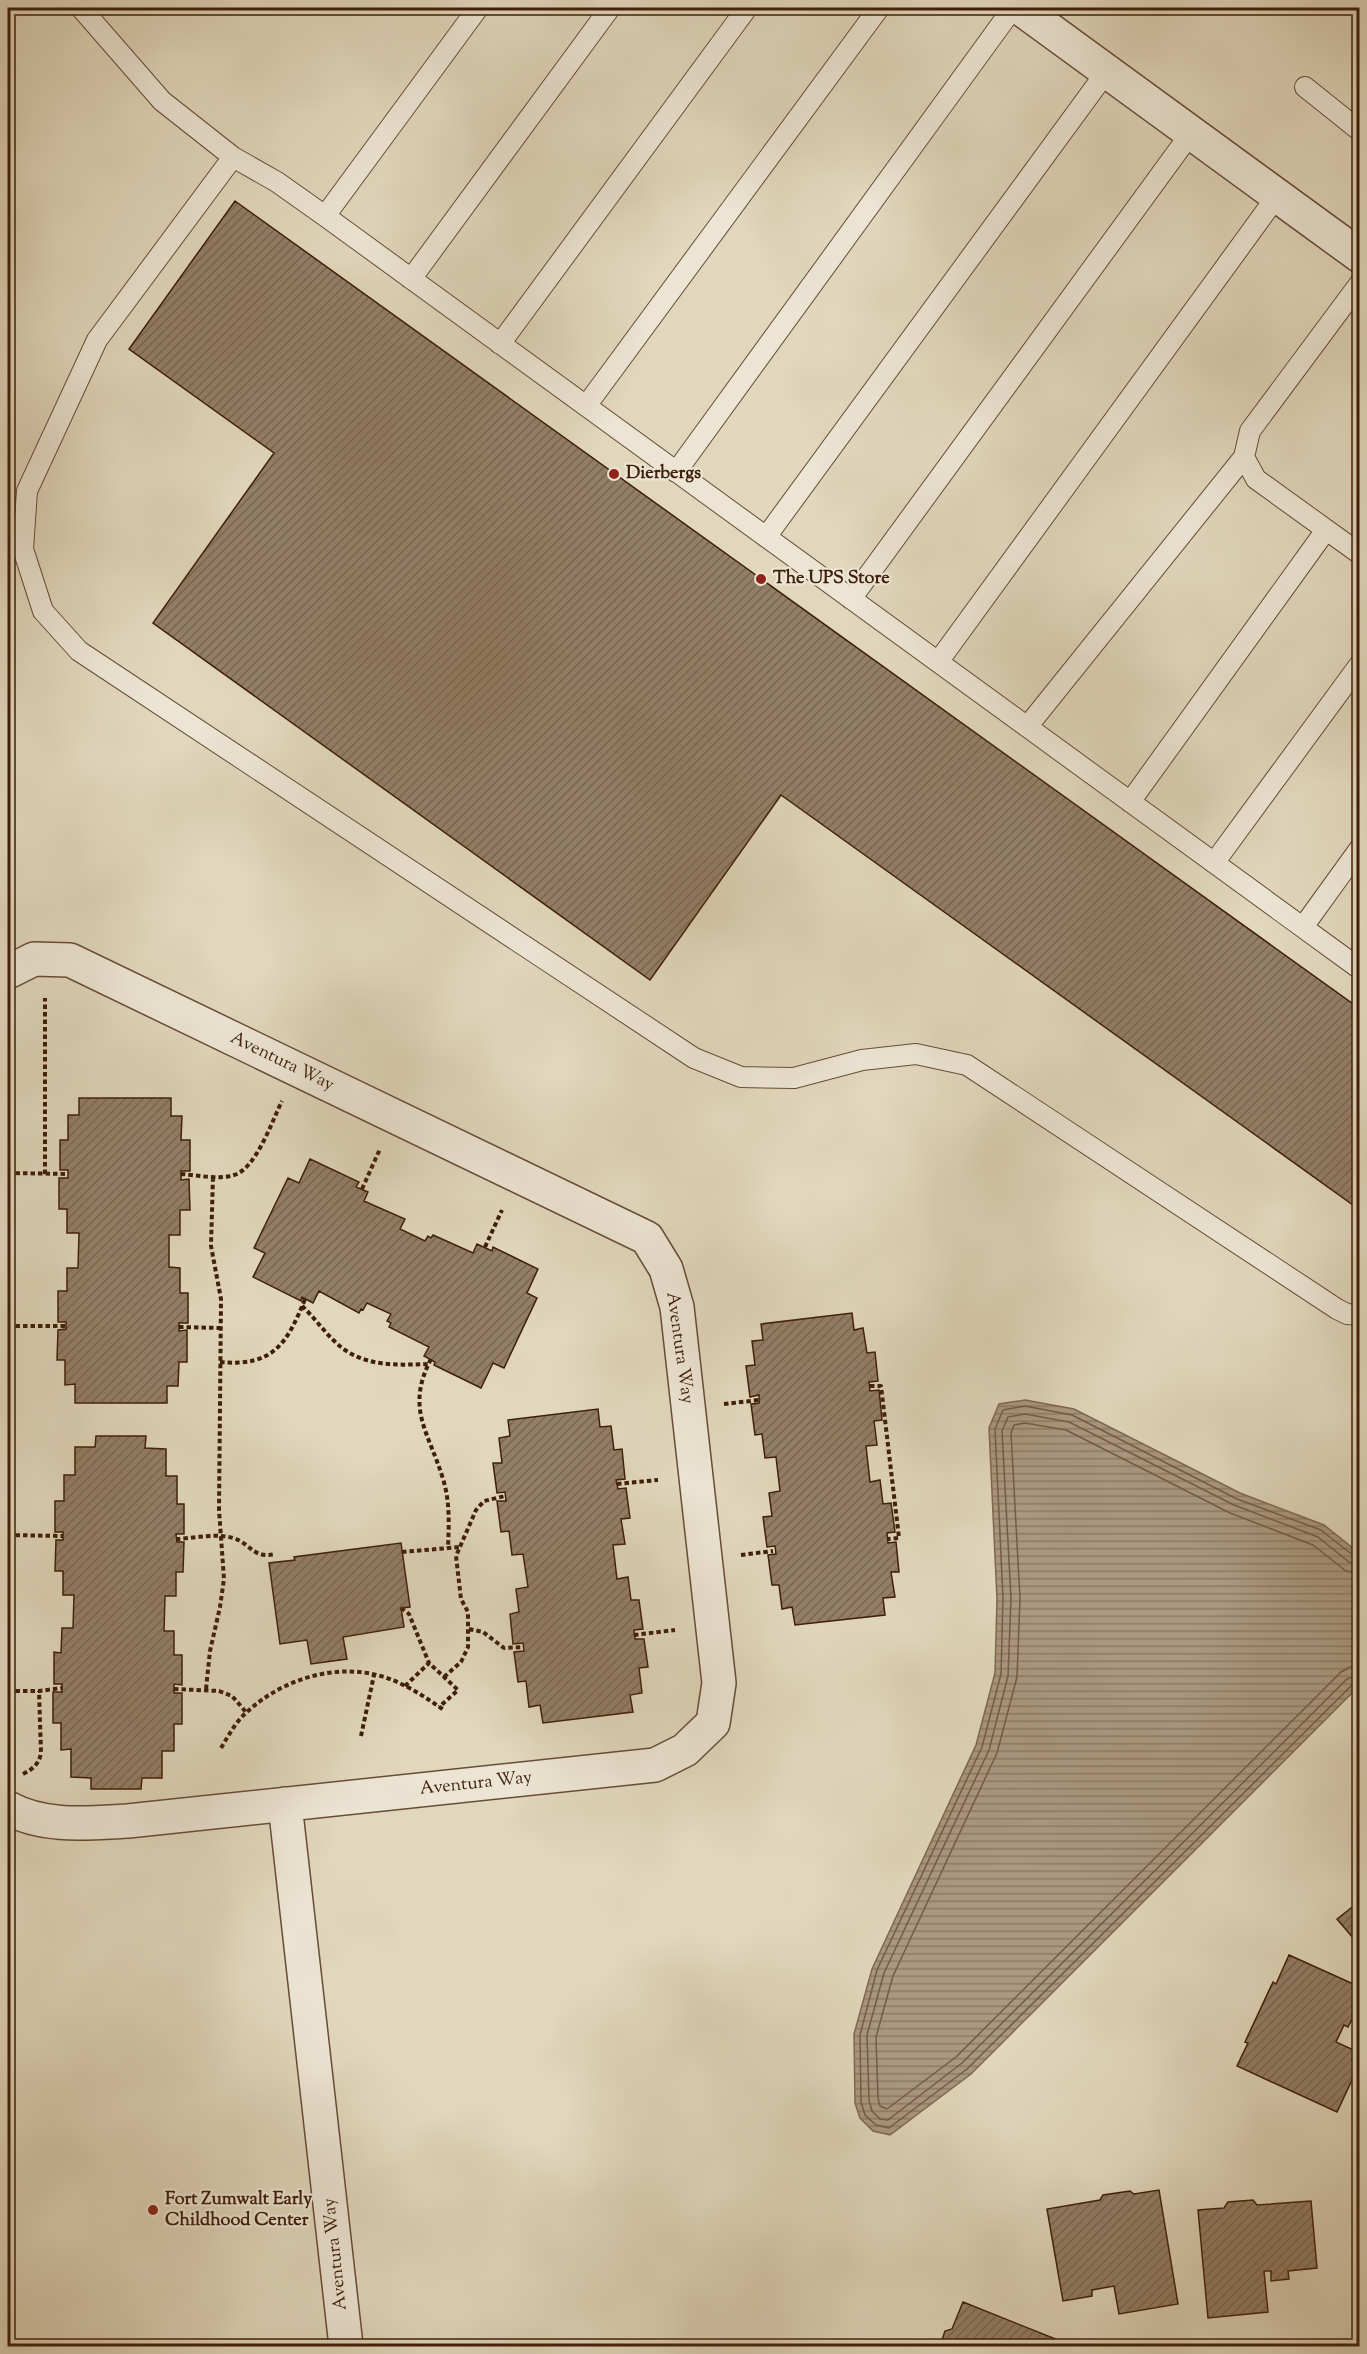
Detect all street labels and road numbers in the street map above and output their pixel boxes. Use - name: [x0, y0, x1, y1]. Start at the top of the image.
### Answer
- street label: Aventura Way: [226, 1026, 338, 1098]
- street label: Aventura Way: [658, 1290, 700, 1406]
- street label: Aventura Way: [419, 1765, 533, 1803]
- street label: Aventura Way: [317, 2197, 355, 2311]

